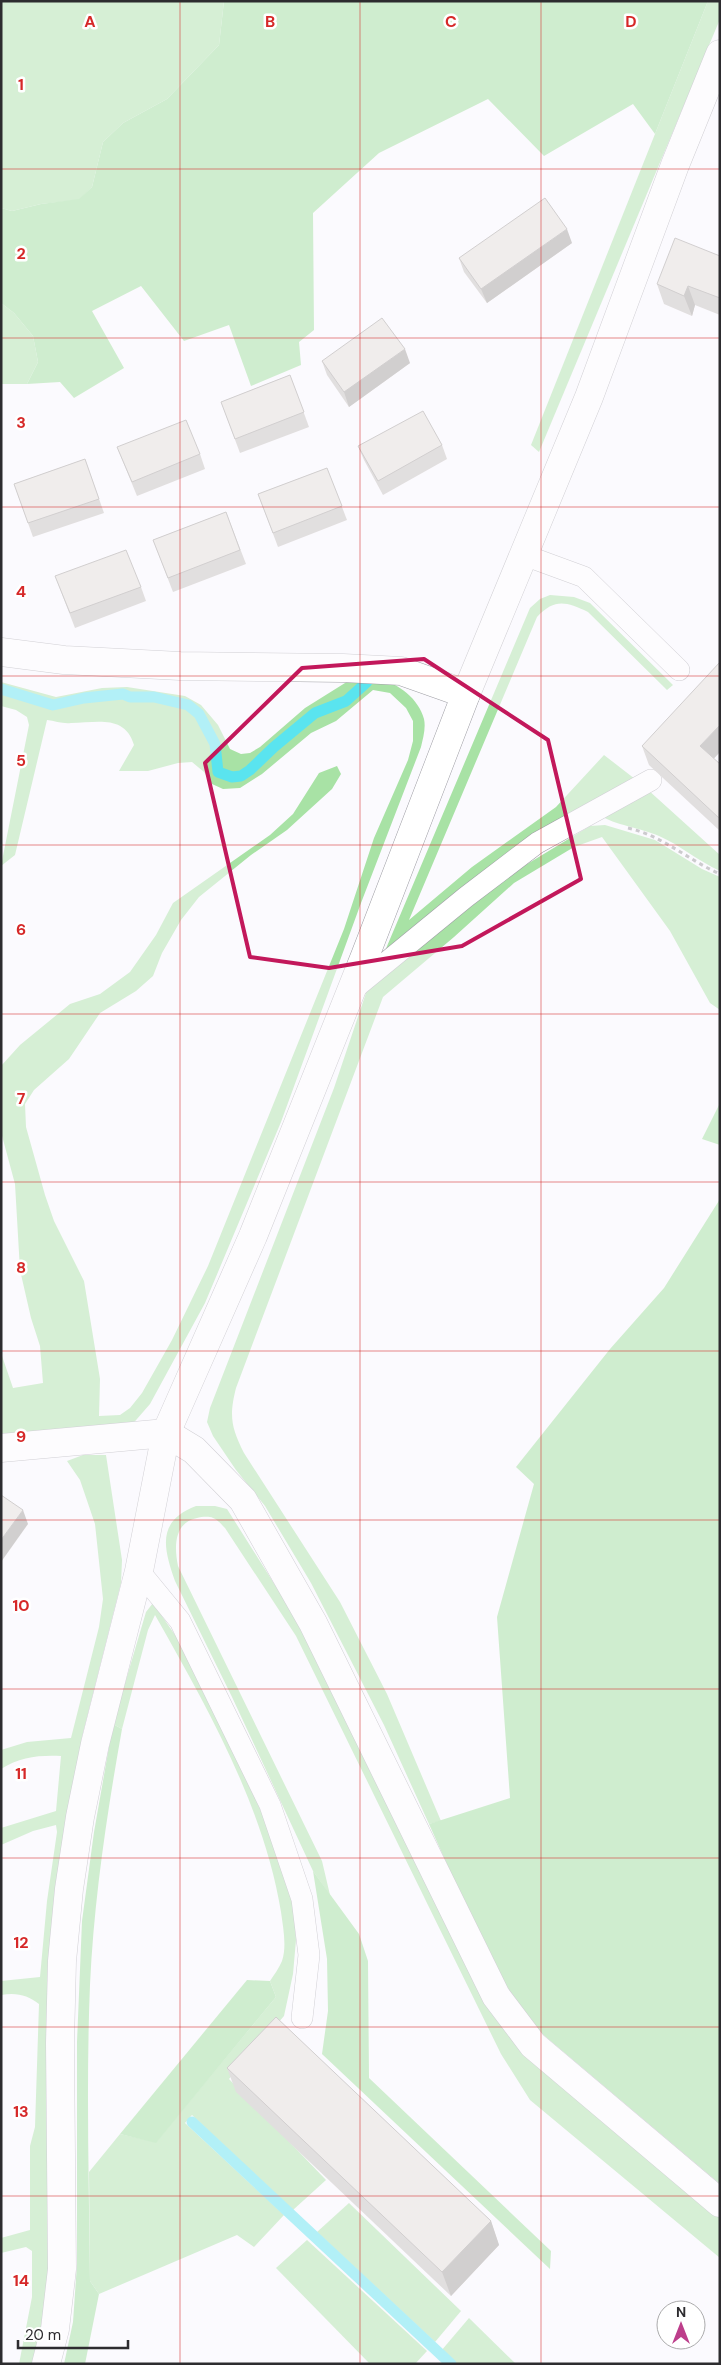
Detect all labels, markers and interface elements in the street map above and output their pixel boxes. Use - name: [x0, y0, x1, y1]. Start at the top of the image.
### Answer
- text: A: [84, 11, 96, 32]
- text: B: [265, 11, 275, 32]
- text: C: [445, 11, 457, 32]
- text: D: [625, 11, 637, 32]
- text: 1: [18, 74, 24, 95]
- text: 2: [16, 243, 26, 264]
- text: 3: [16, 412, 26, 433]
- text: 4: [16, 581, 26, 602]
- text: 5: [16, 750, 26, 771]
- text: 6: [16, 919, 26, 940]
- text: 7: [17, 1088, 26, 1109]
- text: 8: [16, 1257, 26, 1278]
- text: 9: [16, 1426, 26, 1447]
- text: 10: [12, 1595, 30, 1616]
- text: 11: [15, 1763, 27, 1784]
- text: 12: [13, 1932, 29, 1953]
- text: 13: [13, 2101, 29, 2122]
- text: 14: [13, 2270, 29, 2291]
- north arrow: [656, 2300, 706, 2350]
- text: N: [676, 2303, 686, 2321]
- scale bar: [18, 2318, 128, 2350]
- text: 20 m: [25, 2325, 61, 2345]

